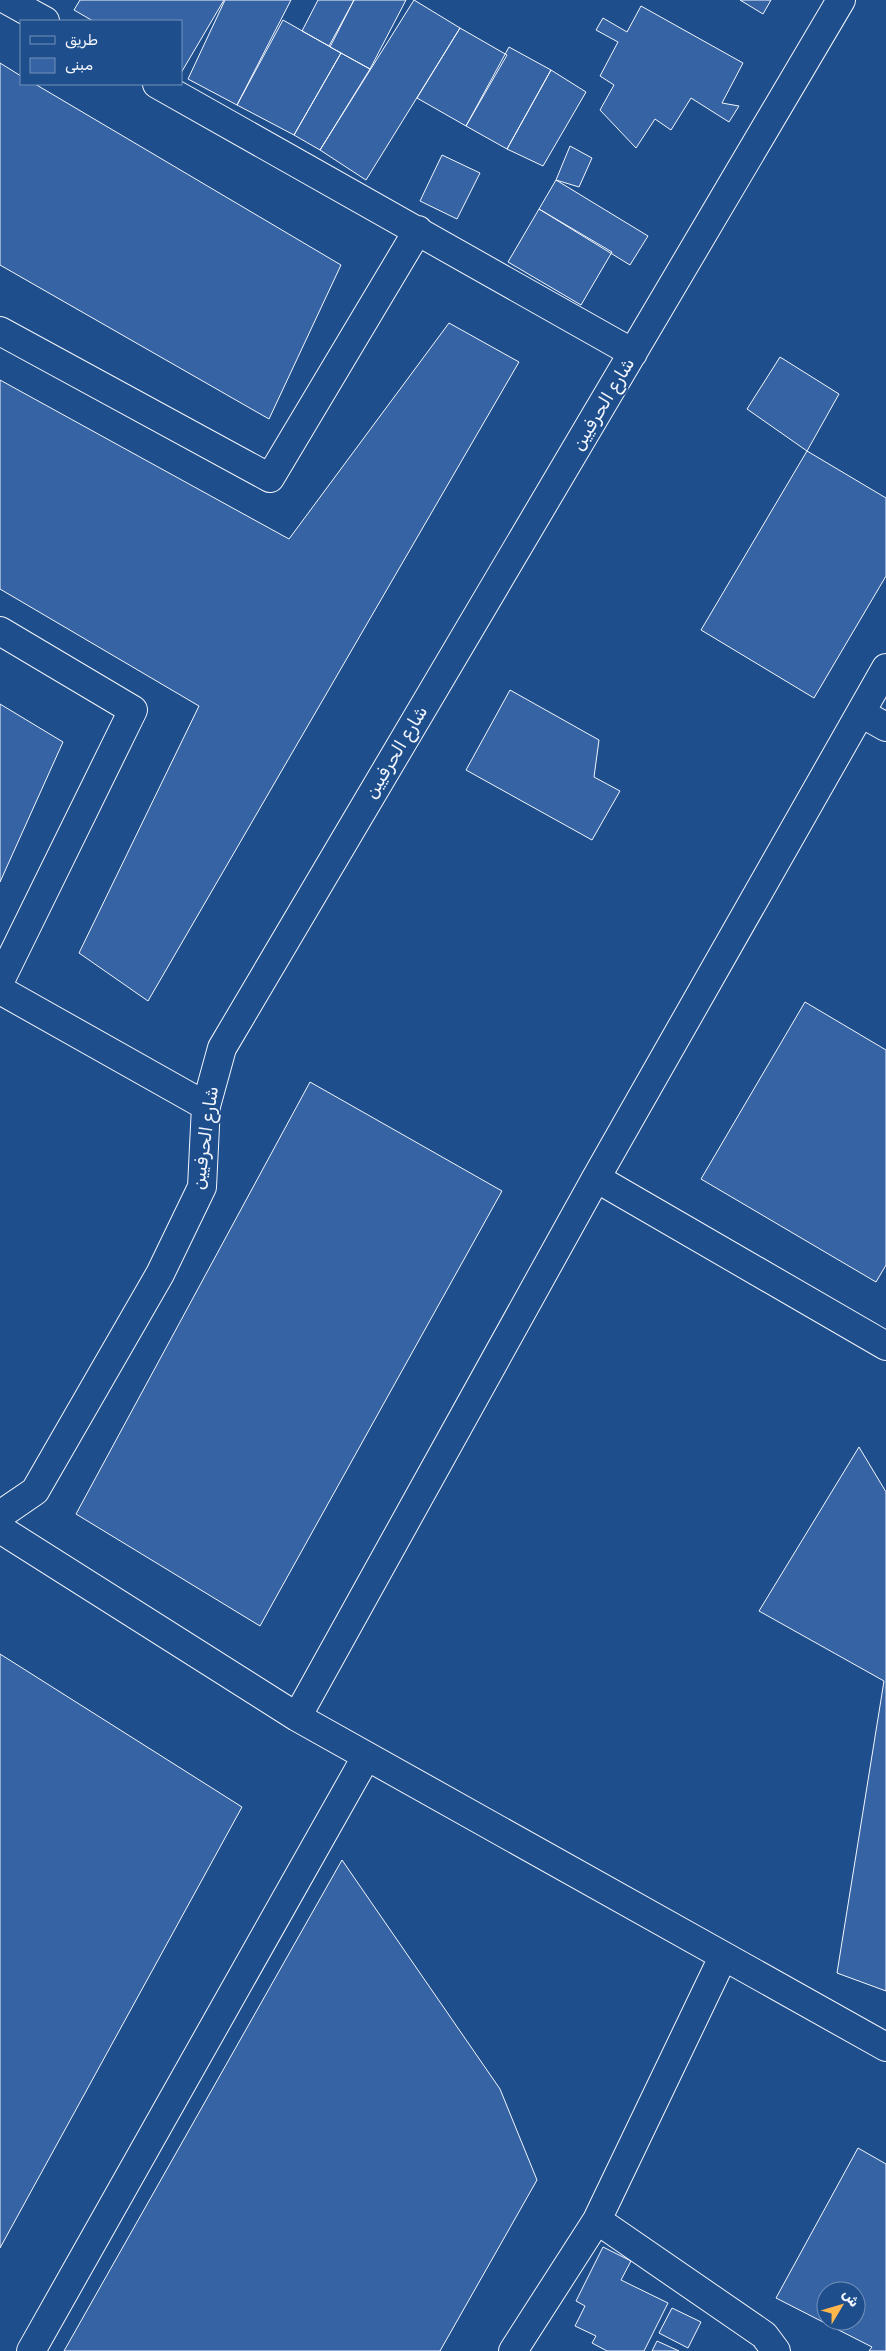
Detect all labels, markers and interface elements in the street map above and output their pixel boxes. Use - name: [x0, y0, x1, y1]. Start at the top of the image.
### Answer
- legend: [20, 20, 182, 85]
- text: طريق: [65, 31, 98, 49]
- text: مبنى: [65, 56, 93, 74]
- street label: شارع الحرفيين: [567, 354, 640, 455]
- street label: شارع الحرفيين: [360, 702, 433, 803]
- street label: شارع الحرفيين: [187, 1085, 224, 1191]
- north arrow: [816, 2281, 866, 2331]
- text: ش: [839, 2286, 863, 2311]

